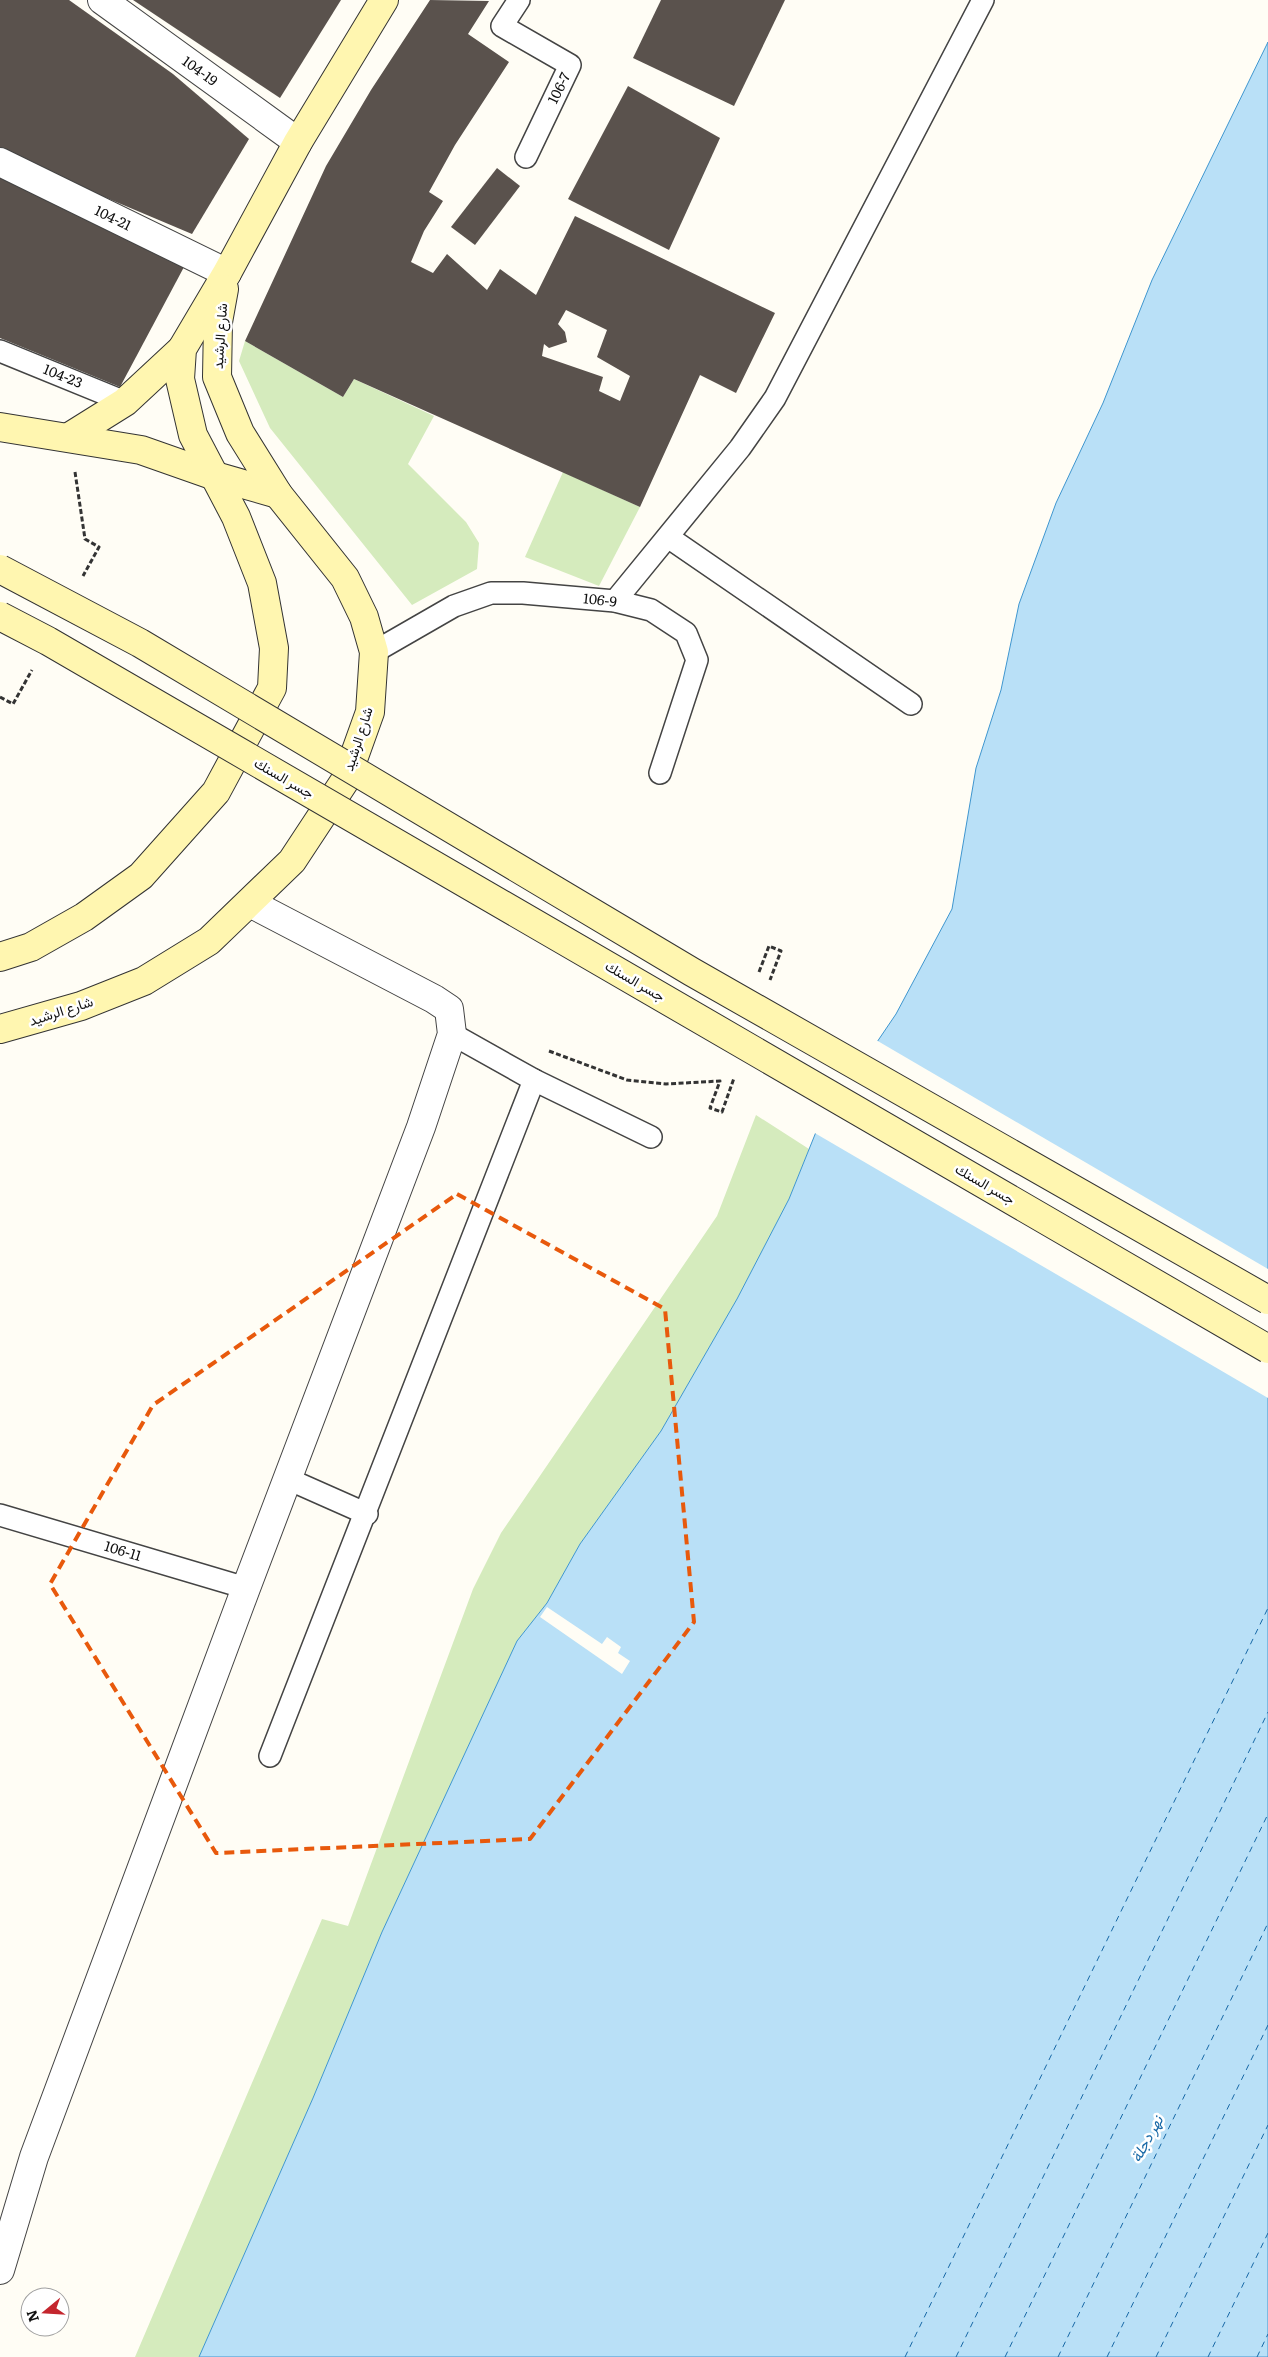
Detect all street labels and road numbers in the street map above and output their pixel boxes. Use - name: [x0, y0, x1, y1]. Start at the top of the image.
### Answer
- street label: 104-19: [179, 50, 222, 90]
- street label: 106-7: [542, 69, 574, 107]
- street label: 104-21: [92, 200, 135, 235]
- street label: شارع الرشيد: [207, 302, 233, 370]
- street label: 104-23: [41, 358, 86, 392]
- street label: 106-9: [582, 587, 618, 611]
- street label: شارع الرشيد: [337, 704, 379, 774]
- street label: جسر السنك: [251, 752, 318, 802]
- street label: جسر السنك: [602, 955, 669, 1005]
- street label: شارع الرشيد: [26, 990, 96, 1032]
- street label: جسر السنك: [952, 1158, 1019, 1208]
- street label: 106-11: [102, 1535, 145, 1565]

